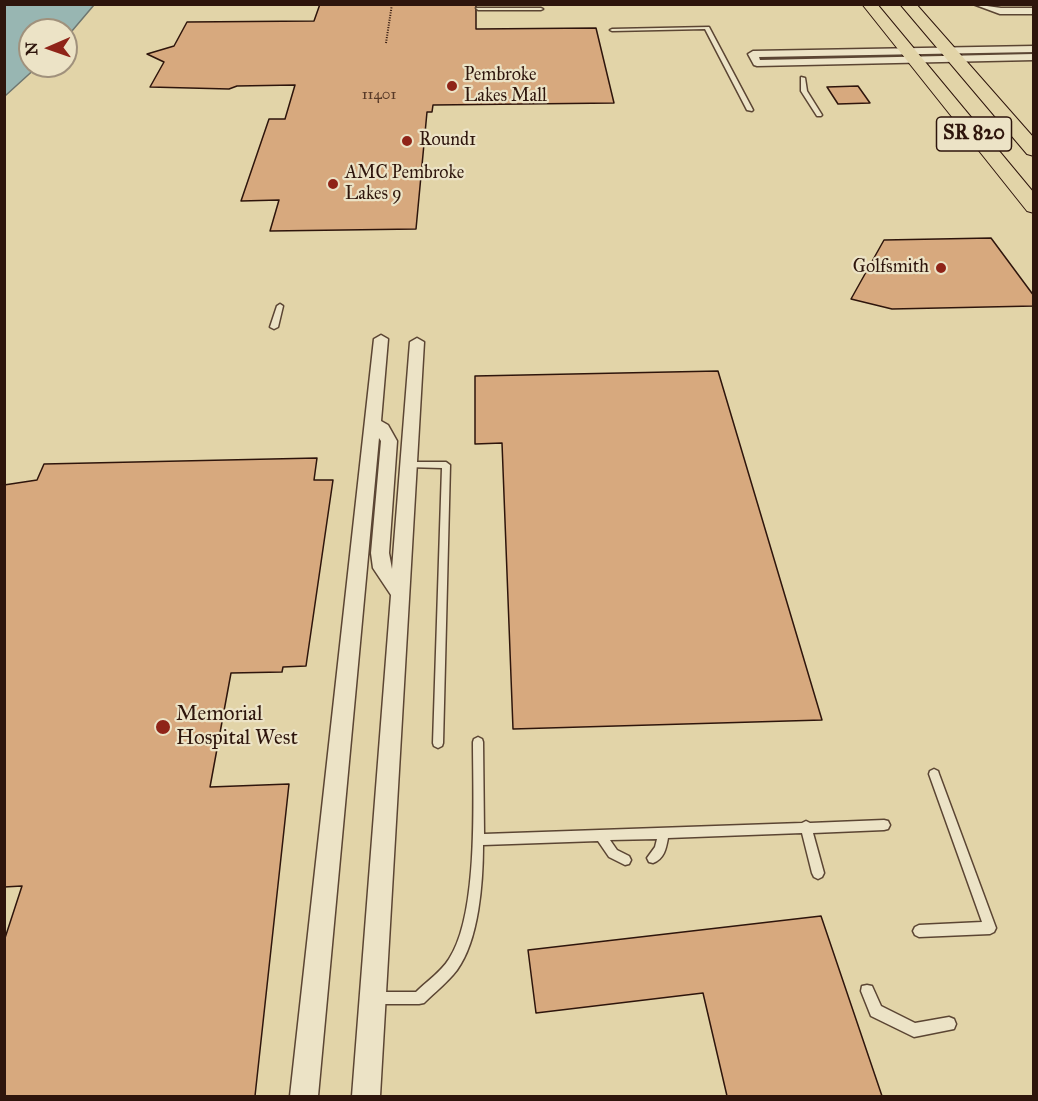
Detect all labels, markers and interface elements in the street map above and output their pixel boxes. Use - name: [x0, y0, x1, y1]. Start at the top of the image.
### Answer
- north arrow: [18, 18, 78, 78]
- text: N: [22, 41, 41, 56]
- place label: Pembroke Lakes Mall: [464, 65, 547, 107]
- marker: Pembroke Lakes Mall: [445, 79, 459, 93]
- house number: 11401: [362, 86, 396, 104]
- road number: SR 820: [936, 117, 1012, 151]
- place label: Round1: [419, 130, 476, 152]
- marker: Round1: [400, 134, 414, 148]
- place label: AMC Pembroke Lakes 9: [345, 163, 464, 206]
- marker: AMC Pembroke Lakes 9: [326, 177, 340, 191]
- place label: Golfsmith: [853, 257, 929, 279]
- marker: Golfsmith: [934, 261, 948, 275]
- place label: Memorial Hospital West: [176, 702, 298, 752]
- marker: Memorial Hospital West: [154, 718, 172, 736]

